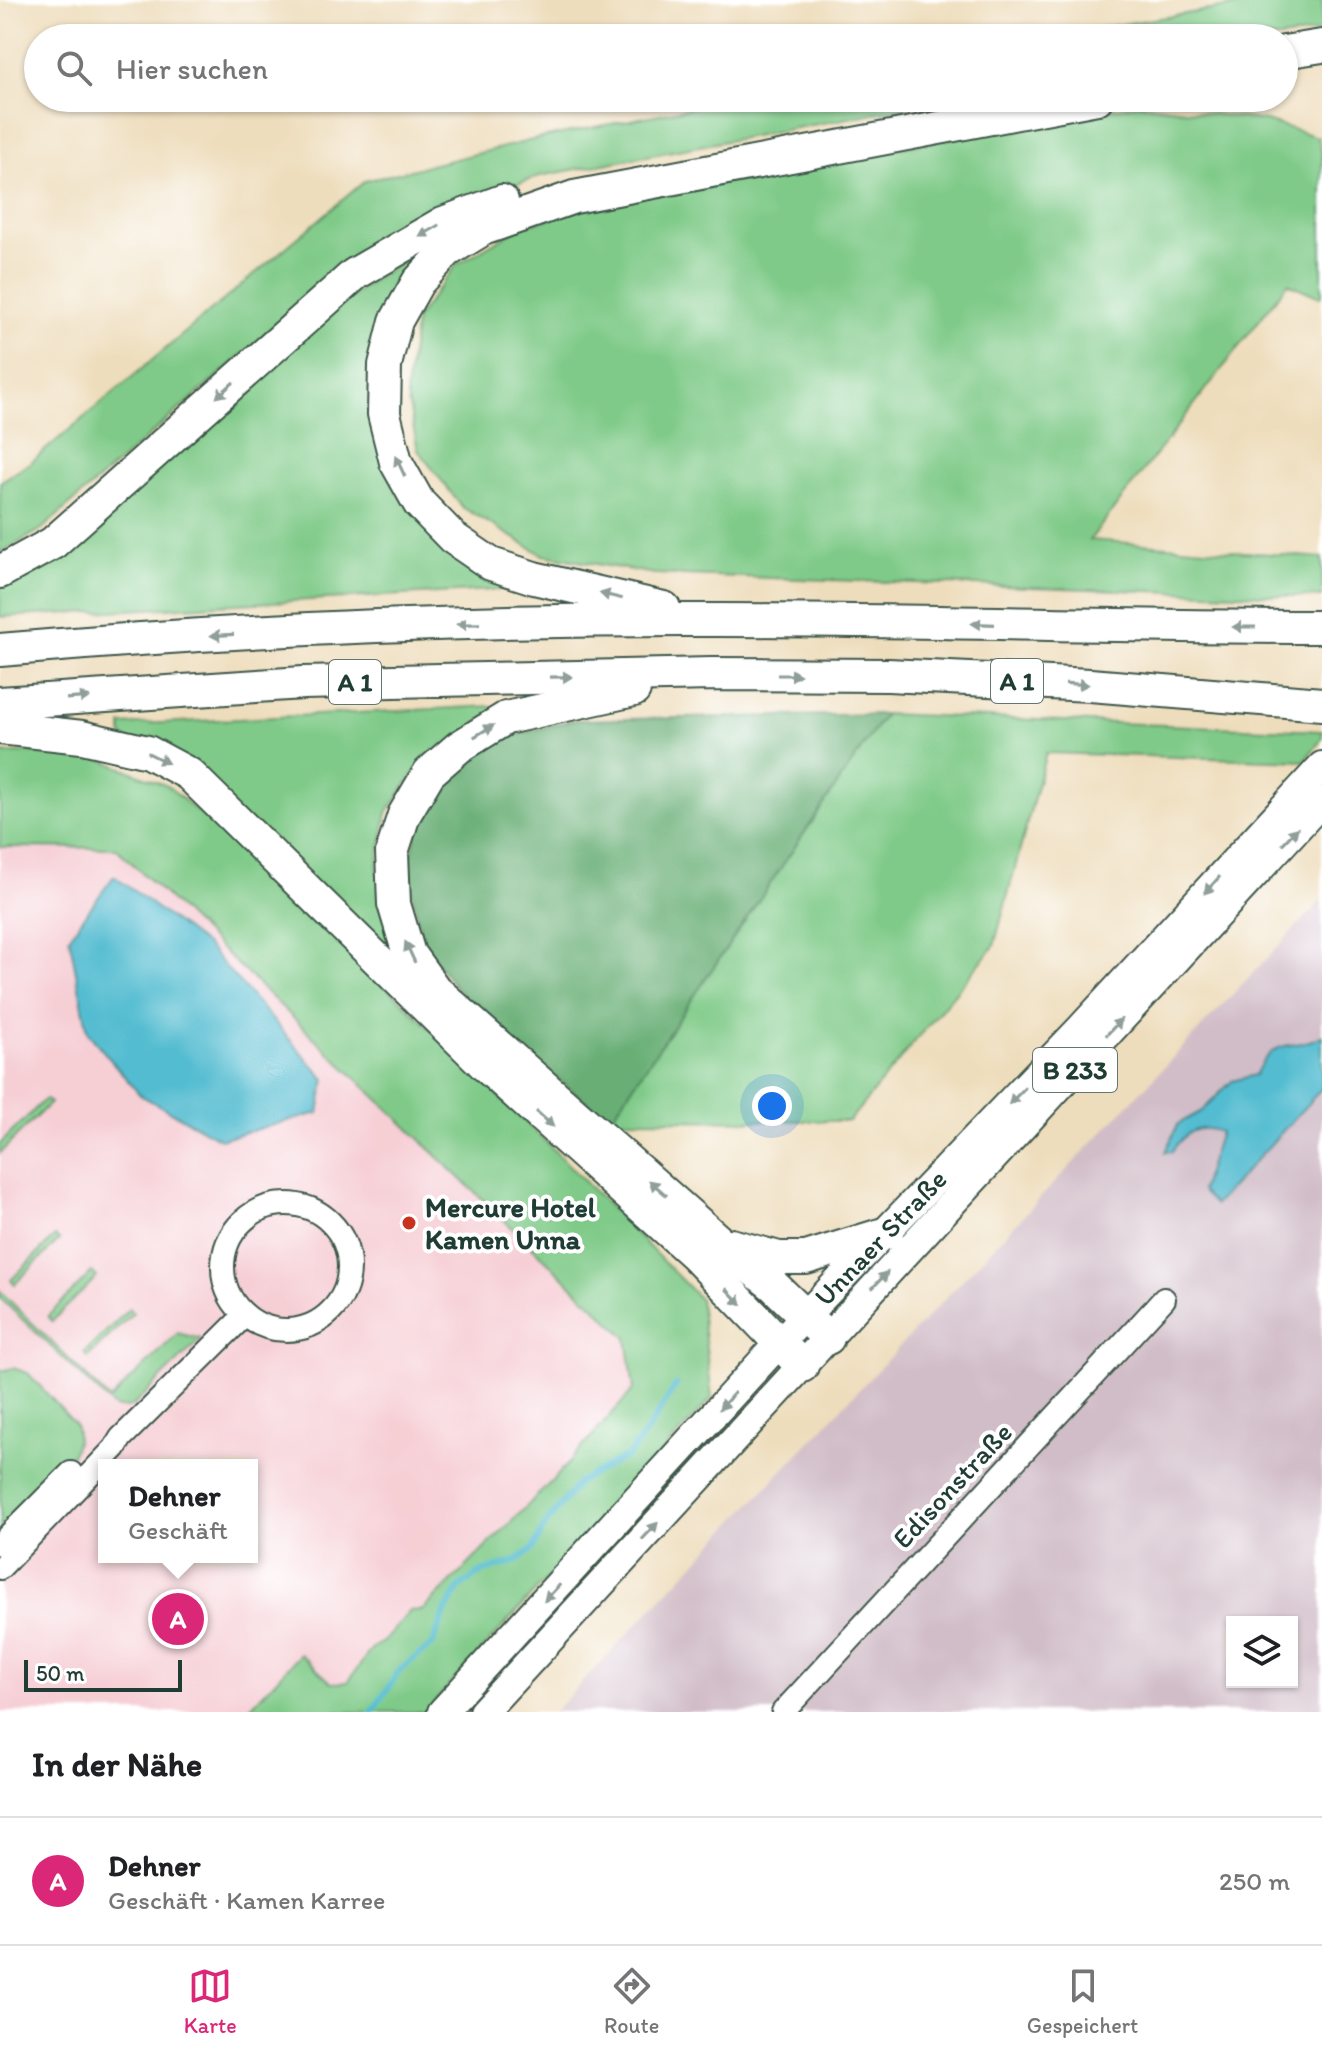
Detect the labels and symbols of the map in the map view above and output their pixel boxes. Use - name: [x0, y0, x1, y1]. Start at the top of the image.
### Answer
- one-way arrow: [418, 224, 440, 238]
- one-way arrow: [215, 381, 235, 398]
- one-way arrow: [393, 455, 407, 478]
- one-way arrow: [598, 589, 623, 602]
- one-way arrow: [970, 617, 995, 630]
- one-way arrow: [455, 618, 480, 630]
- one-way arrow: [1231, 621, 1256, 633]
- one-way arrow: [209, 629, 234, 642]
- road number: A 1: [991, 659, 1043, 703]
- road number: A 1: [329, 660, 381, 704]
- one-way arrow: [777, 669, 802, 681]
- one-way arrow: [549, 671, 574, 683]
- one-way arrow: [1065, 678, 1090, 691]
- one-way arrow: [66, 691, 91, 704]
- one-way arrow: [473, 725, 495, 739]
- one-way arrow: [147, 751, 170, 765]
- one-way arrow: [1280, 827, 1298, 846]
- one-way arrow: [1204, 875, 1222, 894]
- one-way arrow: [403, 940, 417, 963]
- one-way arrow: [1104, 1018, 1122, 1037]
- road number: B 233: [1033, 1048, 1117, 1092]
- your location: [752, 1086, 792, 1126]
- one-way arrow: [1008, 1086, 1026, 1105]
- one-way arrow: [535, 1110, 554, 1128]
- street label: Unnaer Straße: [807, 1162, 954, 1313]
- one-way arrow: [649, 1179, 668, 1197]
- place label: Mercure Hotel Kamen Unna: [425, 1190, 596, 1256]
- marker: Mercure Hotel Kamen Unna: [400, 1214, 418, 1232]
- one-way arrow: [871, 1271, 889, 1290]
- one-way arrow: [725, 1287, 743, 1306]
- one-way arrow: [719, 1391, 737, 1410]
- street label: Edisonstraße: [885, 1415, 1019, 1555]
- one-way arrow: [641, 1522, 659, 1541]
- one-way arrow: [543, 1583, 561, 1602]
- pin: A: [152, 1589, 204, 1649]
- scale bar: [24, 1656, 182, 1692]

